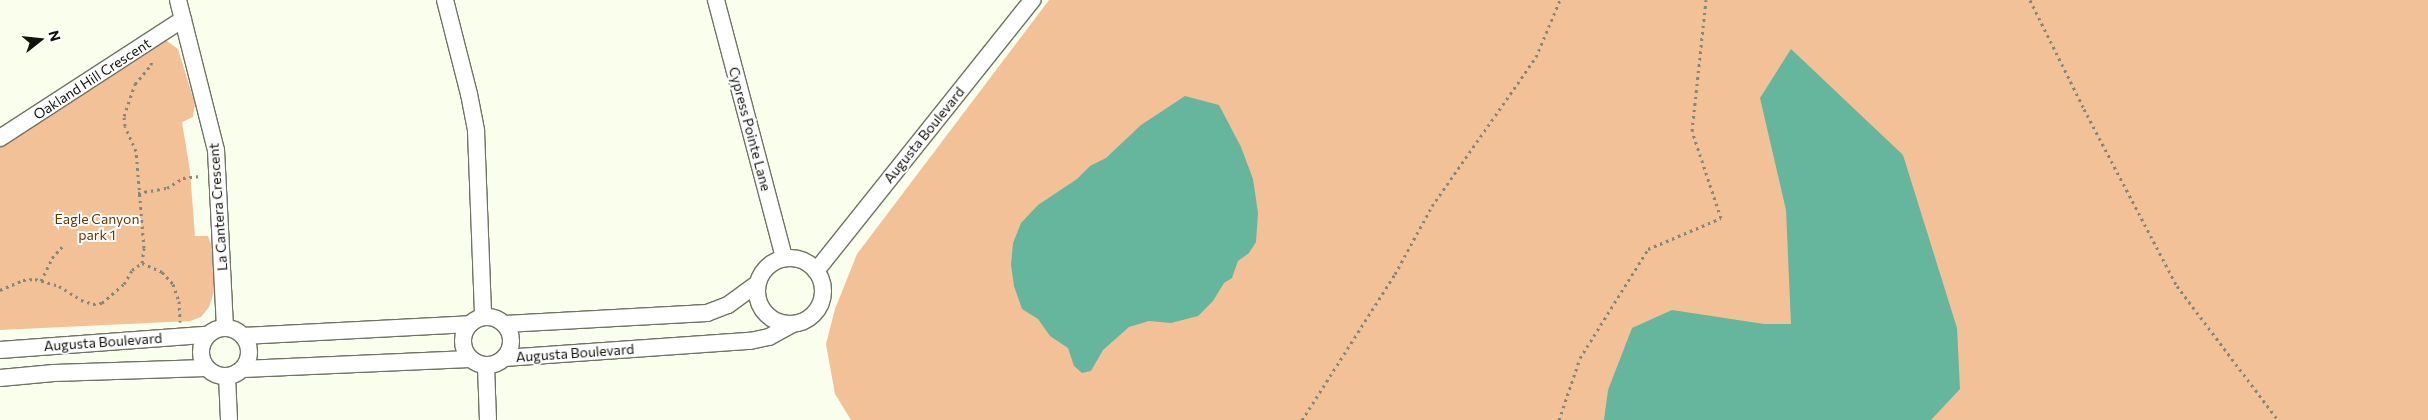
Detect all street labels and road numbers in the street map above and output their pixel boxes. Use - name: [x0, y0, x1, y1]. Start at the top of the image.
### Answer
- street label: Oakland Hill Crescent: [30, 35, 154, 123]
- street label: Cypress Pointe Lane: [725, 65, 775, 193]
- street label: Augusta Boulevard: [880, 84, 968, 186]
- street label: La Cantera Crescent: [205, 142, 231, 272]
- street label: Augusta Boulevard: [43, 329, 163, 355]
- street label: Augusta Boulevard: [515, 340, 635, 366]

